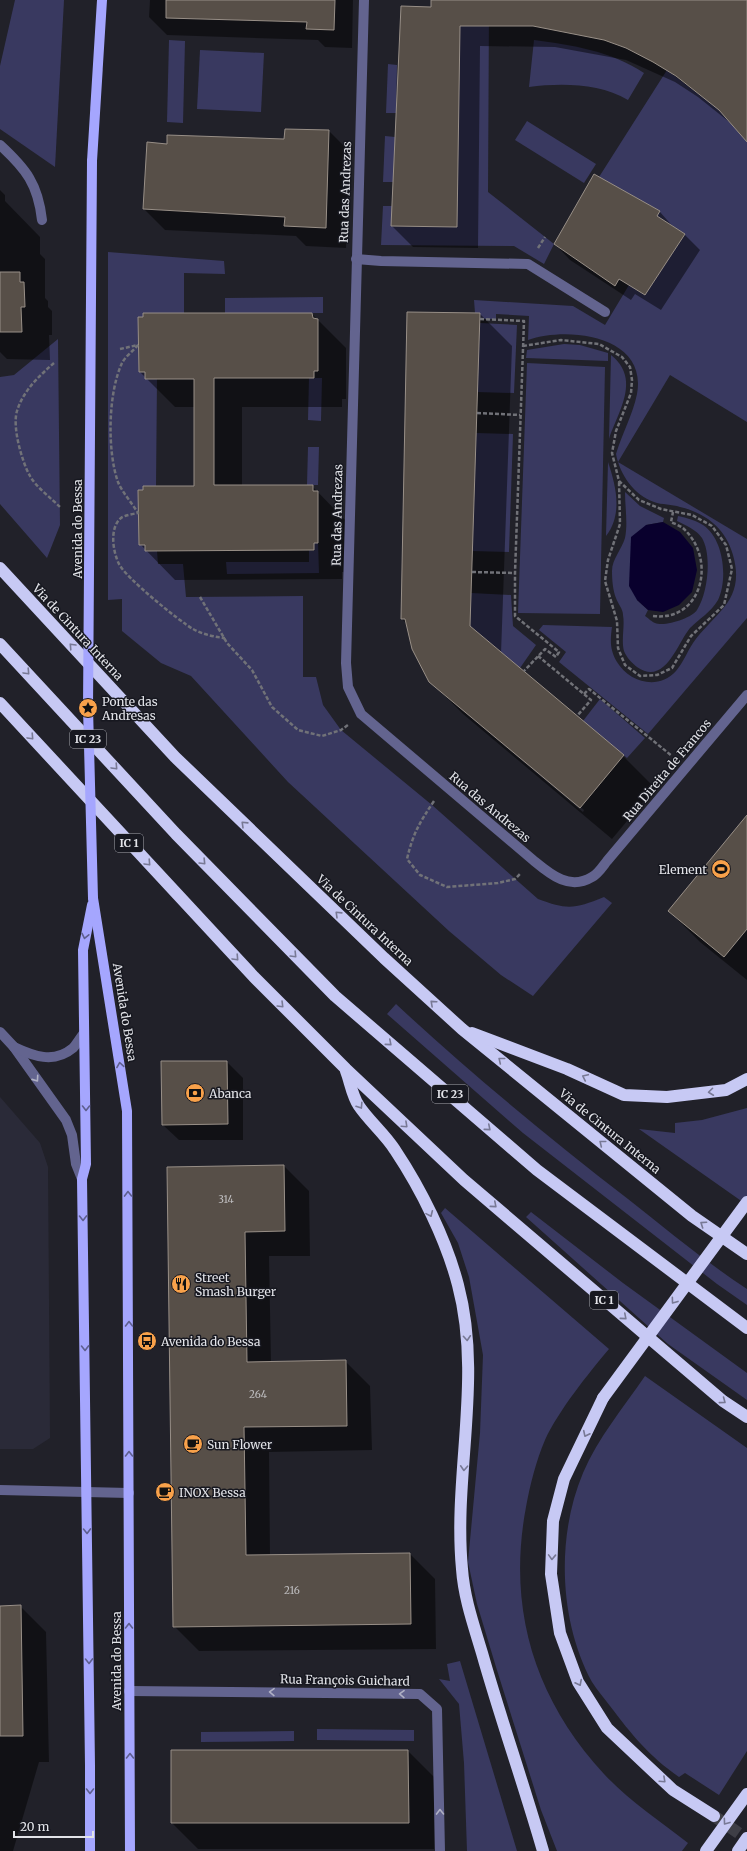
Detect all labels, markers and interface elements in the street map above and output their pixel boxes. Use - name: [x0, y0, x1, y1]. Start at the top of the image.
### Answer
- street label: Rua das Andrezas: [336, 141, 354, 243]
- street label: Rua das Andrezas: [329, 464, 345, 566]
- street label: Avenida do Bessa: [70, 479, 85, 580]
- street label: Via de Cintura Interna: [29, 580, 127, 684]
- one-way arrow: [70, 643, 77, 651]
- one-way arrow: [22, 667, 29, 675]
- place label: Ponte das Andresas: [101, 694, 158, 723]
- place icon: Ponte das Andresas: [77, 697, 99, 719]
- street label: Rua Direita de Francos: [620, 716, 714, 824]
- road number: IC 23: [70, 730, 106, 748]
- one-way arrow: [26, 732, 34, 740]
- one-way arrow: [110, 763, 117, 770]
- street label: Rua das Andrezas: [446, 769, 534, 846]
- one-way arrow: [241, 821, 249, 829]
- road number: IC 1: [115, 834, 143, 852]
- one-way arrow: [199, 857, 206, 865]
- one-way arrow: [143, 858, 151, 866]
- sports icon: Element: [710, 858, 732, 880]
- place label: Element: [659, 862, 707, 877]
- street label: Via de Cintura Interna: [313, 871, 417, 969]
- one-way arrow: [335, 912, 343, 919]
- one-way arrow: [82, 933, 90, 939]
- one-way arrow: [289, 950, 297, 958]
- one-way arrow: [232, 954, 239, 961]
- street label: Avenida do Bessa: [110, 961, 140, 1063]
- one-way arrow: [276, 1000, 284, 1008]
- one-way arrow: [431, 1000, 438, 1007]
- one-way arrow: [385, 1038, 392, 1045]
- one-way arrow: [498, 1058, 506, 1065]
- one-way arrow: [116, 1061, 125, 1068]
- one-way arrow: [582, 1074, 589, 1082]
- one-way arrow: [31, 1075, 38, 1082]
- bank icon: Abanca: [184, 1082, 206, 1104]
- road number: IC 23: [432, 1085, 468, 1103]
- street label: Via de Cintura Interna: [555, 1085, 664, 1177]
- place label: Abanca: [208, 1086, 252, 1101]
- one-way arrow: [708, 1087, 714, 1096]
- one-way arrow: [355, 1101, 362, 1108]
- one-way arrow: [82, 1105, 90, 1111]
- one-way arrow: [400, 1120, 408, 1127]
- one-way arrow: [483, 1123, 491, 1130]
- one-way arrow: [599, 1140, 606, 1147]
- one-way arrow: [124, 1191, 132, 1197]
- house number: 314: [218, 1193, 234, 1206]
- one-way arrow: [489, 1200, 496, 1207]
- one-way arrow: [425, 1210, 433, 1217]
- one-way arrow: [79, 1215, 87, 1221]
- one-way arrow: [700, 1221, 707, 1229]
- place label: Street Smash Burger: [195, 1270, 277, 1299]
- restaurant icon: Street Smash Burger: [170, 1273, 192, 1295]
- road number: IC 1: [590, 1291, 618, 1309]
- one-way arrow: [671, 1297, 679, 1304]
- one-way arrow: [620, 1312, 627, 1319]
- one-way arrow: [125, 1321, 133, 1327]
- bus stop icon: Avenida do Bessa: [136, 1330, 158, 1352]
- place label: Avenida do Bessa: [160, 1334, 261, 1349]
- one-way arrow: [462, 1335, 471, 1341]
- one-way arrow: [80, 1345, 89, 1351]
- house number: 264: [249, 1388, 267, 1401]
- one-way arrow: [719, 1396, 726, 1403]
- one-way arrow: [583, 1429, 591, 1437]
- cafe icon: Sun Flower: [182, 1433, 204, 1455]
- place label: Sun Flower: [207, 1437, 273, 1452]
- one-way arrow: [125, 1451, 133, 1457]
- one-way arrow: [460, 1465, 468, 1471]
- cafe icon: INOX Bessa: [154, 1481, 176, 1503]
- place label: INOX Bessa: [179, 1485, 246, 1500]
- one-way arrow: [83, 1528, 91, 1534]
- one-way arrow: [547, 1554, 556, 1560]
- house number: 216: [284, 1584, 300, 1597]
- street label: Avenida do Bessa: [109, 1611, 124, 1712]
- one-way arrow: [125, 1623, 133, 1629]
- one-way arrow: [85, 1658, 93, 1664]
- street label: Rua François Guichard: [280, 1671, 410, 1689]
- one-way arrow: [574, 1679, 582, 1686]
- one-way arrow: [269, 1688, 275, 1696]
- one-way arrow: [399, 1689, 405, 1698]
- one-way arrow: [125, 1753, 134, 1759]
- one-way arrow: [658, 1776, 666, 1783]
- one-way arrow: [86, 1788, 94, 1794]
- one-way arrow: [435, 1809, 444, 1815]
- scale bar: [14, 1813, 93, 1839]
- one-way arrow: [724, 1818, 731, 1825]
- text: 20 m: [20, 1819, 49, 1834]

